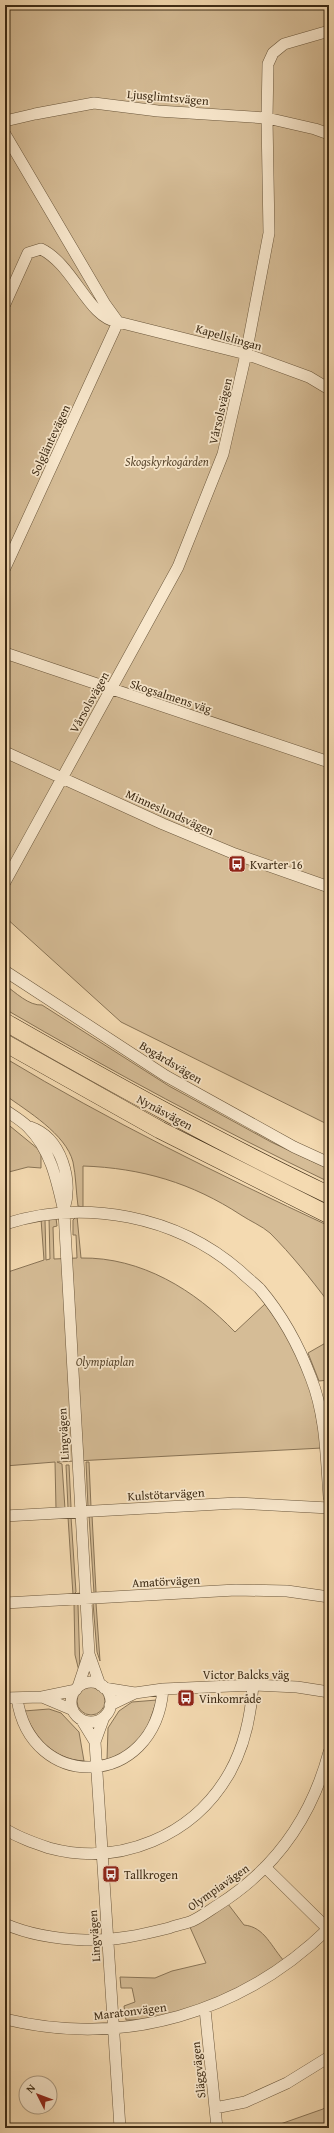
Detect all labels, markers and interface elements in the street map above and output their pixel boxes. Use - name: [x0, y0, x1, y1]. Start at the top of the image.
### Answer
- street label: Ljusglimtsvägen: [127, 85, 210, 109]
- street label: Kapellslingan: [194, 319, 264, 355]
- street label: Vårsolsvägen: [204, 376, 236, 446]
- street label: Solgläntevägen: [26, 401, 74, 478]
- park label: Skogskyrkogården: [125, 453, 209, 470]
- street label: Vårsolsvägen: [65, 668, 113, 736]
- street label: Skogsalmens väg: [128, 675, 214, 717]
- street label: Minneslundsvägen: [123, 785, 217, 839]
- bus stop icon: Kvarter 16: [227, 854, 247, 874]
- place label: Kvarter 16: [250, 856, 303, 873]
- street label: Bogårdsvägen: [136, 1037, 206, 1088]
- street label: Nynäsvägen: [134, 1090, 196, 1134]
- park label: Olympiaplan: [76, 1353, 134, 1370]
- street label: Lingvägen: [53, 1407, 73, 1460]
- street label: Kulstötarvägen: [127, 1483, 205, 1505]
- street label: Amatörvägen: [132, 1571, 201, 1591]
- street label: Victor Balcks väg: [203, 1666, 289, 1683]
- bus stop icon: Vinkområde: [176, 1688, 196, 1708]
- place label: Vinkområde: [199, 1690, 262, 1707]
- street label: Olympiavägen: [184, 1859, 252, 1915]
- bus stop icon: Tallkrogen: [101, 1864, 121, 1884]
- place label: Tallkrogen: [124, 1866, 178, 1883]
- street label: Lingvägen: [84, 1909, 104, 1962]
- street label: Maratonvägen: [93, 1998, 168, 2024]
- street label: Släggvägen: [187, 2041, 209, 2099]
- north arrow: [18, 2075, 58, 2115]
- text: N: [22, 2080, 39, 2096]

